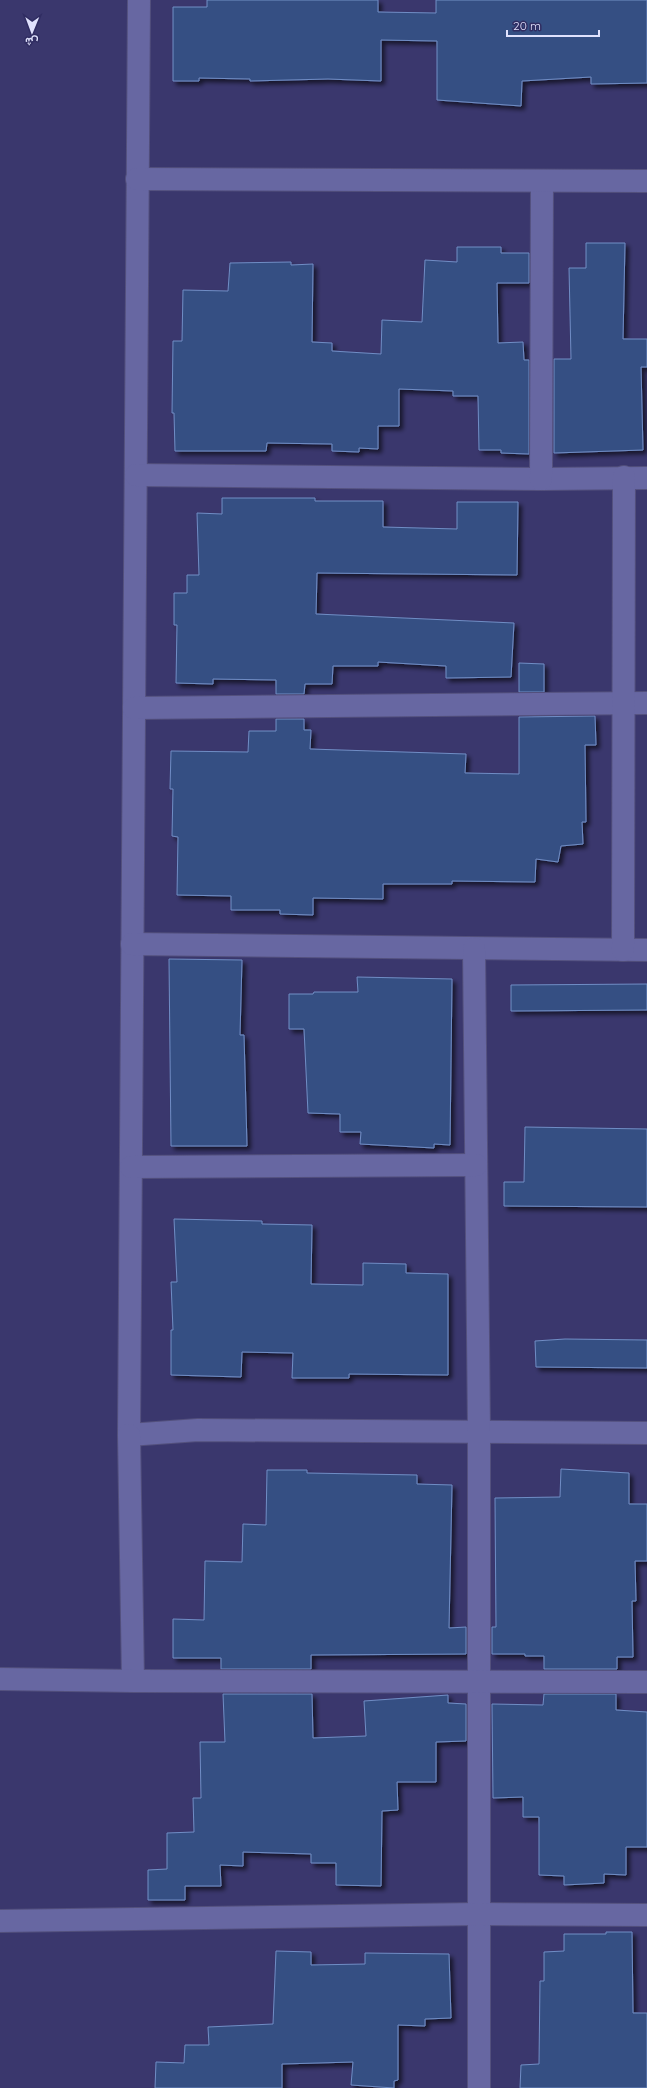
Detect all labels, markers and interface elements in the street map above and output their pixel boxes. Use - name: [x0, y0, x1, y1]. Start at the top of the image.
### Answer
- north arrow: [12, 12, 52, 52]
- scale bar: [507, 12, 599, 38]
- text: 20 m: [513, 18, 541, 33]
- text: ش: [25, 35, 39, 49]

